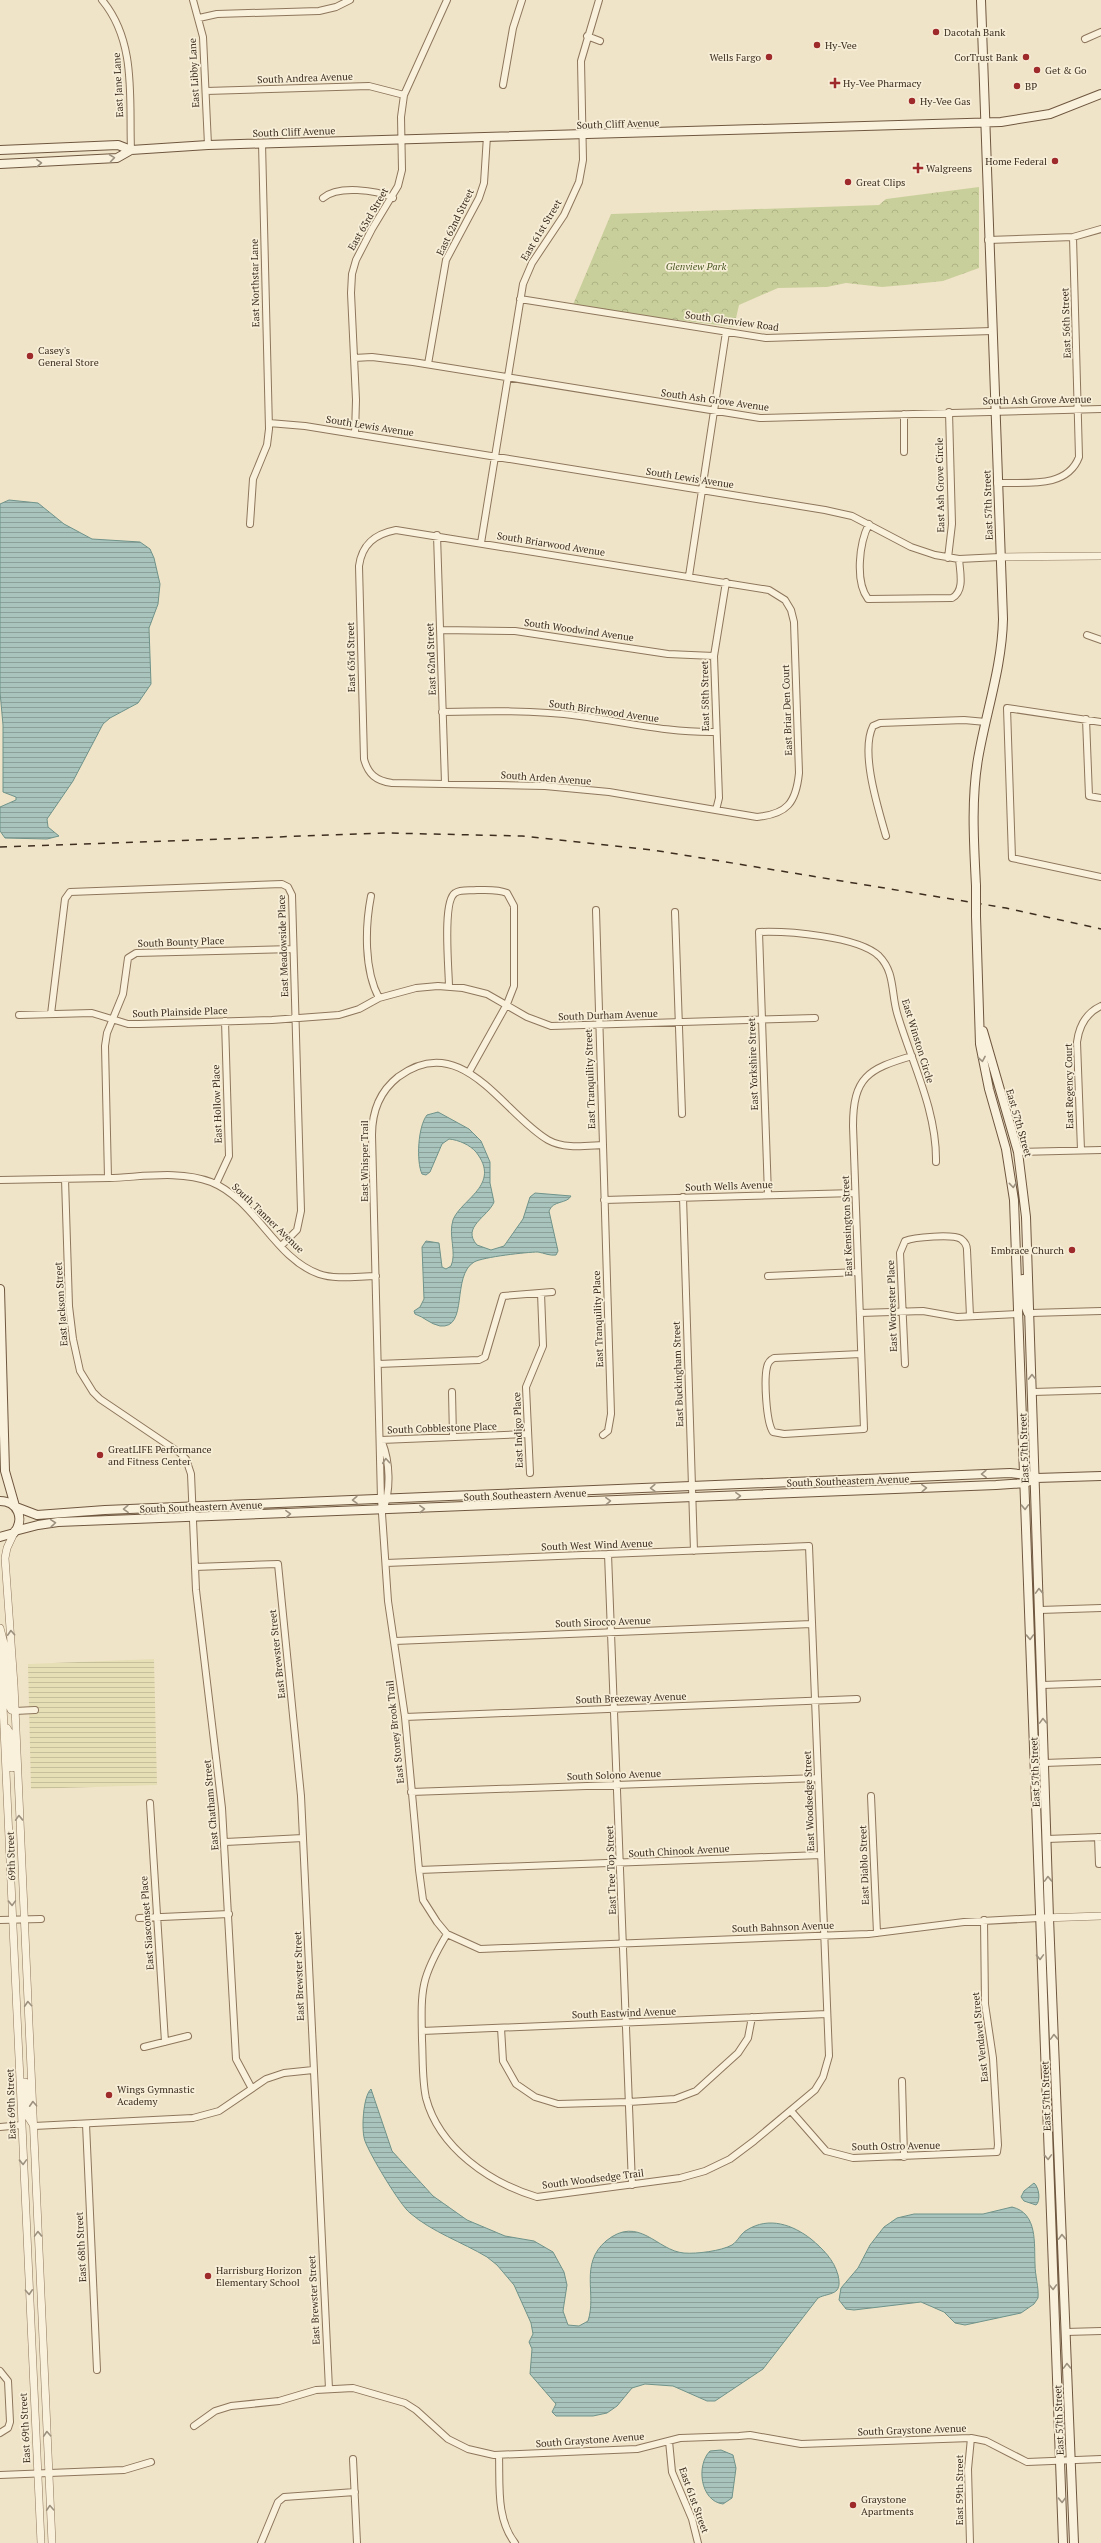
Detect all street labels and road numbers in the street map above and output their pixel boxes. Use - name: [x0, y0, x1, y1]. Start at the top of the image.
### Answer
- street label: East Libby Lane: [186, 38, 202, 108]
- street label: East Jane Lane: [110, 52, 126, 118]
- street label: South Andrea Avenue: [257, 70, 353, 86]
- street label: South Cliff Avenue: [576, 116, 660, 132]
- street label: South Cliff Avenue: [252, 124, 336, 140]
- street label: East 63rd Street: [345, 185, 391, 253]
- street label: East 62nd Street: [433, 186, 477, 257]
- street label: East 61st Street: [518, 197, 565, 263]
- street label: East Northstar Lane: [248, 239, 262, 327]
- street label: East 56th Street: [1058, 287, 1074, 359]
- street label: South Glenview Road: [684, 308, 780, 334]
- street label: South Ash Grove Avenue: [660, 386, 770, 414]
- street label: South Ash Grove Avenue: [982, 393, 1092, 407]
- street label: South Lewis Avenue: [325, 413, 415, 439]
- street label: East Ash Grove Circle: [933, 437, 947, 533]
- street label: South Lewis Avenue: [645, 465, 735, 491]
- street label: East 57th Street: [980, 469, 996, 540]
- street label: South Briarwood Avenue: [496, 529, 606, 559]
- street label: South Woodwind Avenue: [523, 616, 635, 644]
- street label: East 63rd Street: [344, 621, 358, 692]
- street label: East 62nd Street: [423, 622, 439, 696]
- street label: East 58th Street: [698, 660, 712, 731]
- street label: East Briar Den Court: [779, 664, 795, 756]
- street label: South Birchwood Avenue: [548, 697, 660, 725]
- street label: South Arden Avenue: [500, 768, 592, 788]
- street label: East Meadowside Place: [275, 895, 291, 997]
- street label: South Bounty Place: [137, 934, 225, 950]
- street label: East Winston Circle: [899, 997, 937, 1085]
- street label: South Plainside Place: [132, 1004, 228, 1020]
- street label: South Durham Avenue: [558, 1007, 658, 1023]
- street label: East Yorkshire Street: [745, 1017, 761, 1110]
- street label: East Tranquility Street: [582, 1028, 598, 1129]
- street label: East Regency Court: [1062, 1043, 1076, 1129]
- street label: East Hollow Place: [209, 1064, 225, 1144]
- street label: East 57th Street: [1003, 1087, 1035, 1159]
- street label: East Whisper Trail: [358, 1120, 371, 1202]
- street label: East Kensington Street: [839, 1175, 855, 1277]
- street label: South Wells Avenue: [685, 1178, 773, 1194]
- street label: South Tanner Avenue: [229, 1180, 307, 1256]
- street label: East Worcester Place: [884, 1260, 900, 1352]
- street label: East Jackson Street: [52, 1261, 70, 1347]
- street label: East Tranquility Place: [590, 1270, 606, 1368]
- street label: East Buckingham Street: [670, 1321, 686, 1427]
- street label: East Indigo Place: [510, 1392, 526, 1468]
- street label: East 57th Street: [1016, 1412, 1032, 1483]
- street label: South Cobblestone Place: [387, 1420, 497, 1436]
- street label: South Southeastern Avenue: [786, 1472, 910, 1490]
- street label: South Southeastern Avenue: [463, 1486, 587, 1504]
- street label: South Southeastern Avenue: [139, 1498, 263, 1516]
- street label: South West Wind Avenue: [541, 1537, 653, 1553]
- street label: East Brewster Street: [266, 1608, 288, 1699]
- street label: South Sirocco Avenue: [555, 1614, 651, 1630]
- street label: East Stoney Brook Trail: [383, 1680, 407, 1784]
- street label: South Breezeway Avenue: [575, 1690, 687, 1706]
- street label: East 57th Street: [1027, 1736, 1043, 1807]
- street label: East Woodsedge Street: [801, 1750, 817, 1852]
- street label: East Chatham Street: [201, 1759, 221, 1851]
- street label: South Solono Avenue: [567, 1767, 661, 1783]
- street label: East Tree Top Street: [603, 1825, 619, 1915]
- street label: East Diablo Street: [856, 1825, 872, 1905]
- street label: 69th Street: [4, 1831, 18, 1881]
- street label: South Chinook Avenue: [628, 1842, 730, 1860]
- street label: East Siasconset Place: [137, 1876, 157, 1970]
- street label: South Bahnson Avenue: [732, 1919, 834, 1935]
- street label: East Brewster Street: [291, 1931, 307, 2021]
- street label: East Vendavel Street: [969, 1991, 991, 2083]
- street label: South Eastwind Avenue: [572, 2005, 676, 2021]
- street label: East 57th Street: [1038, 2060, 1054, 2131]
- street label: East 69th Street: [3, 2068, 19, 2140]
- street label: South Ostro Avenue: [852, 2139, 940, 2153]
- street label: South Woodsedge Trail: [541, 2166, 645, 2192]
- street label: East 68th Street: [73, 2211, 89, 2283]
- street label: East Brewster Street: [305, 2255, 323, 2345]
- street label: East 57th Street: [1051, 2384, 1067, 2455]
- street label: East 69th Street: [17, 2392, 33, 2464]
- street label: South Graystone Avenue: [857, 2422, 967, 2438]
- street label: South Graystone Avenue: [535, 2430, 645, 2450]
- street label: East 59th Street: [953, 2454, 966, 2525]
- street label: East 61st Street: [676, 2465, 712, 2535]

